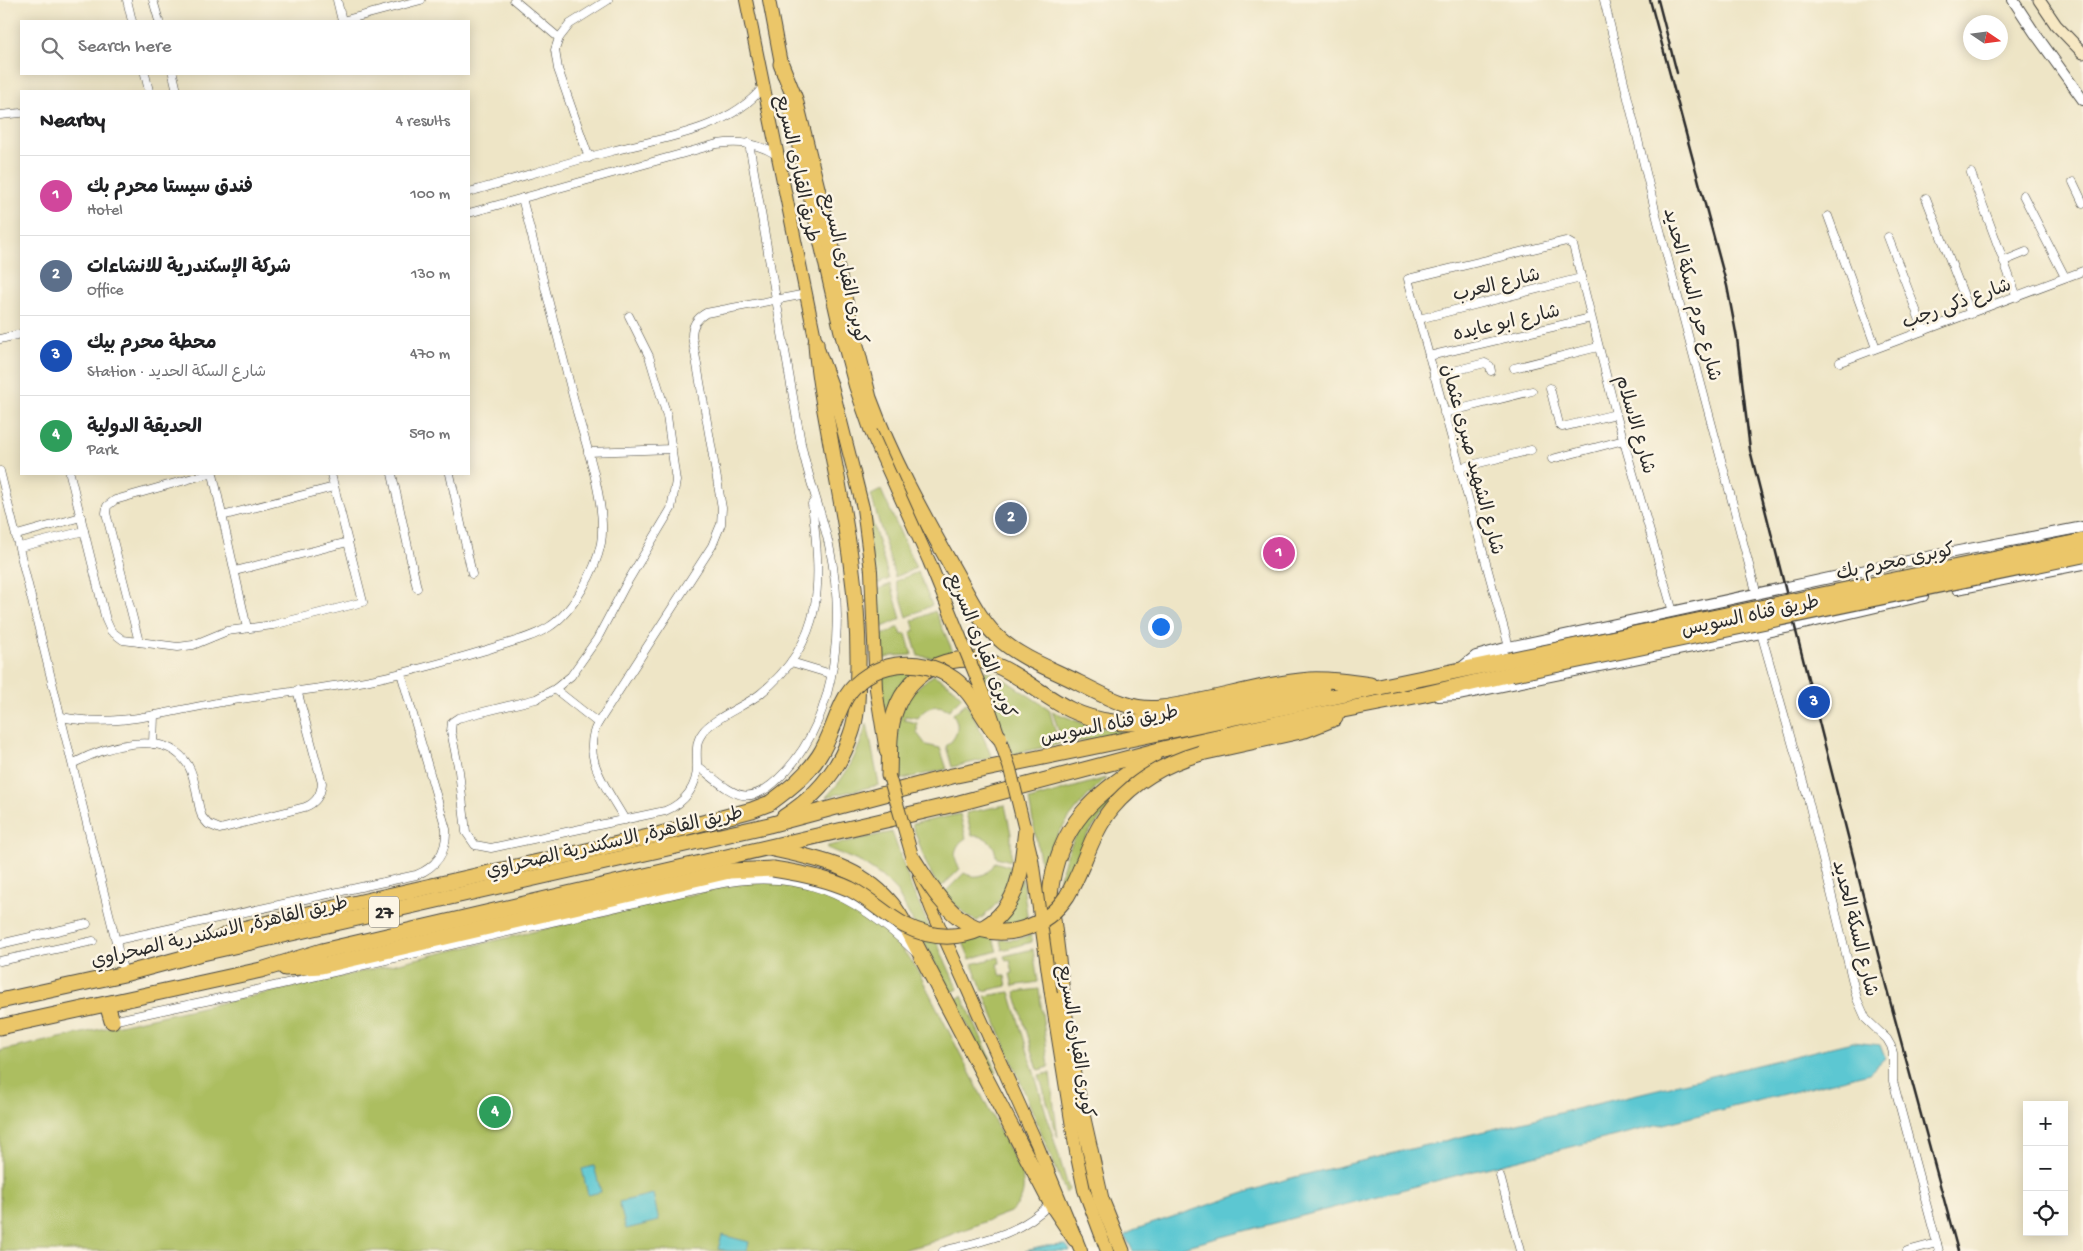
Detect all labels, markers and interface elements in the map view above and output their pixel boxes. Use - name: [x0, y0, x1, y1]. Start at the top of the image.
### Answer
- north arrow: [1963, 15, 2008, 60]
- search box: [20, 20, 470, 75]
- icon: search: [38, 34, 66, 62]
- text: Search here: [78, 36, 172, 59]
- street label: طريق القبارى السريع: [769, 93, 822, 245]
- text: Nearby: [40, 110, 105, 135]
- text: 4 results: [395, 113, 450, 132]
- text: فندق سيستا محرم بك: [87, 177, 253, 200]
- text: 1: [53, 186, 59, 205]
- text: 100 m: [410, 186, 450, 205]
- street label: كوبرى القبارى السريع: [814, 191, 871, 347]
- text: Hotel: [87, 202, 123, 221]
- street label: شارع حرم السكة الحديد: [1656, 206, 1725, 384]
- text: شركة الإسكندرية للانشاءات: [87, 257, 291, 280]
- street label: شارع العرب: [1451, 264, 1543, 308]
- text: 2: [52, 266, 60, 285]
- text: 130 m: [411, 266, 450, 285]
- street label: شارع ذكى رجب: [1899, 275, 2015, 336]
- text: Office: [87, 282, 124, 301]
- street label: شارع ابو عايده: [1451, 301, 1563, 348]
- text: محطة محرم بيك: [87, 333, 217, 356]
- text: 3: [52, 346, 60, 365]
- text: 470 m: [410, 346, 450, 365]
- street label: شارع الشهيد صبرى عثمان: [1434, 362, 1507, 558]
- text: Station · شارع السكة الحديد: [87, 364, 266, 383]
- street label: شارع الاسلام: [1609, 373, 1659, 477]
- text: الحديقة الدولية: [87, 417, 202, 440]
- text: 4: [52, 426, 60, 445]
- text: 590 m: [409, 426, 450, 445]
- text: Park: [87, 442, 118, 461]
- pin: 2: [995, 499, 1027, 537]
- pin: 1: [1263, 534, 1295, 572]
- street label: كوبرى محرم بك: [1834, 540, 1957, 587]
- street label: كوبرى القبارى السريع: [940, 570, 1019, 722]
- street label: طريق قناه السويس: [1680, 592, 1822, 643]
- your location: [1148, 614, 1174, 640]
- pin: 3: [1798, 683, 1830, 721]
- street label: طريق قناه السويس: [1039, 702, 1181, 751]
- street label: طريق القاهرة, الاسكندرية الصحراوي: [484, 803, 746, 884]
- street label: شارع السكة الحديد: [1826, 858, 1882, 1000]
- street label: طريق القاهرة, الاسكندرية الصحراوي: [89, 893, 351, 974]
- road number: 27: [369, 896, 399, 928]
- street label: كوبرى القبارى السريع: [1051, 963, 1098, 1120]
- pin: 4: [479, 1093, 511, 1131]
- map controls: [2023, 1101, 2068, 1236]
- button: +: [2023, 1101, 2068, 1146]
- button: −: [2023, 1146, 2068, 1191]
- button: locate: [2023, 1191, 2068, 1236]

